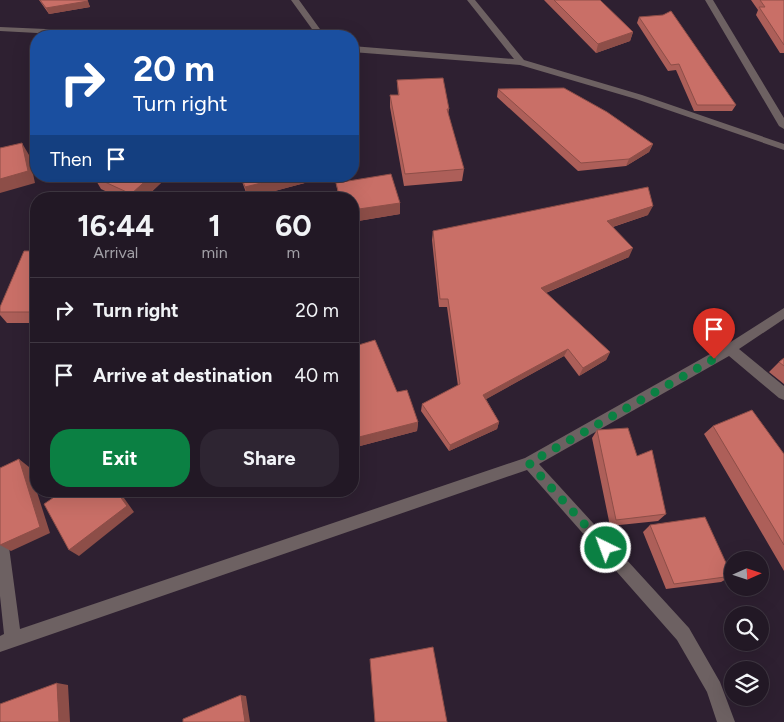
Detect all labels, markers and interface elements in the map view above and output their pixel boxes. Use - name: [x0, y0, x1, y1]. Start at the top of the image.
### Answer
- text: 20 m: [133, 48, 215, 90]
- icon: right: [50, 50, 115, 115]
- text: Turn right: [133, 90, 228, 117]
- icon: arrive: [102, 145, 130, 173]
- text: Then: [50, 148, 92, 171]
- text: 16:44: [77, 207, 154, 244]
- text: 1: [208, 207, 221, 244]
- text: 60: [275, 207, 312, 244]
- text: Arrival: [93, 243, 138, 262]
- text: min: [201, 243, 228, 262]
- text: m: [287, 243, 300, 262]
- icon: right: [50, 296, 78, 324]
- text: Turn right: [93, 299, 179, 322]
- text: 20 m: [295, 299, 339, 322]
- pin: [693, 308, 735, 359]
- icon: arrive: [700, 315, 728, 343]
- icon: arrive: [50, 361, 78, 389]
- text: Arrive at destination: [93, 364, 272, 387]
- text: 40 m: [294, 364, 339, 387]
- button: Exit: [50, 429, 190, 487]
- button: Share: [200, 429, 339, 487]
- position arrow: [579, 521, 631, 573]
- north arrow: [724, 551, 769, 596]
- map controls: [724, 551, 769, 706]
- button: search: [724, 606, 769, 651]
- button: layers: [724, 661, 769, 706]

